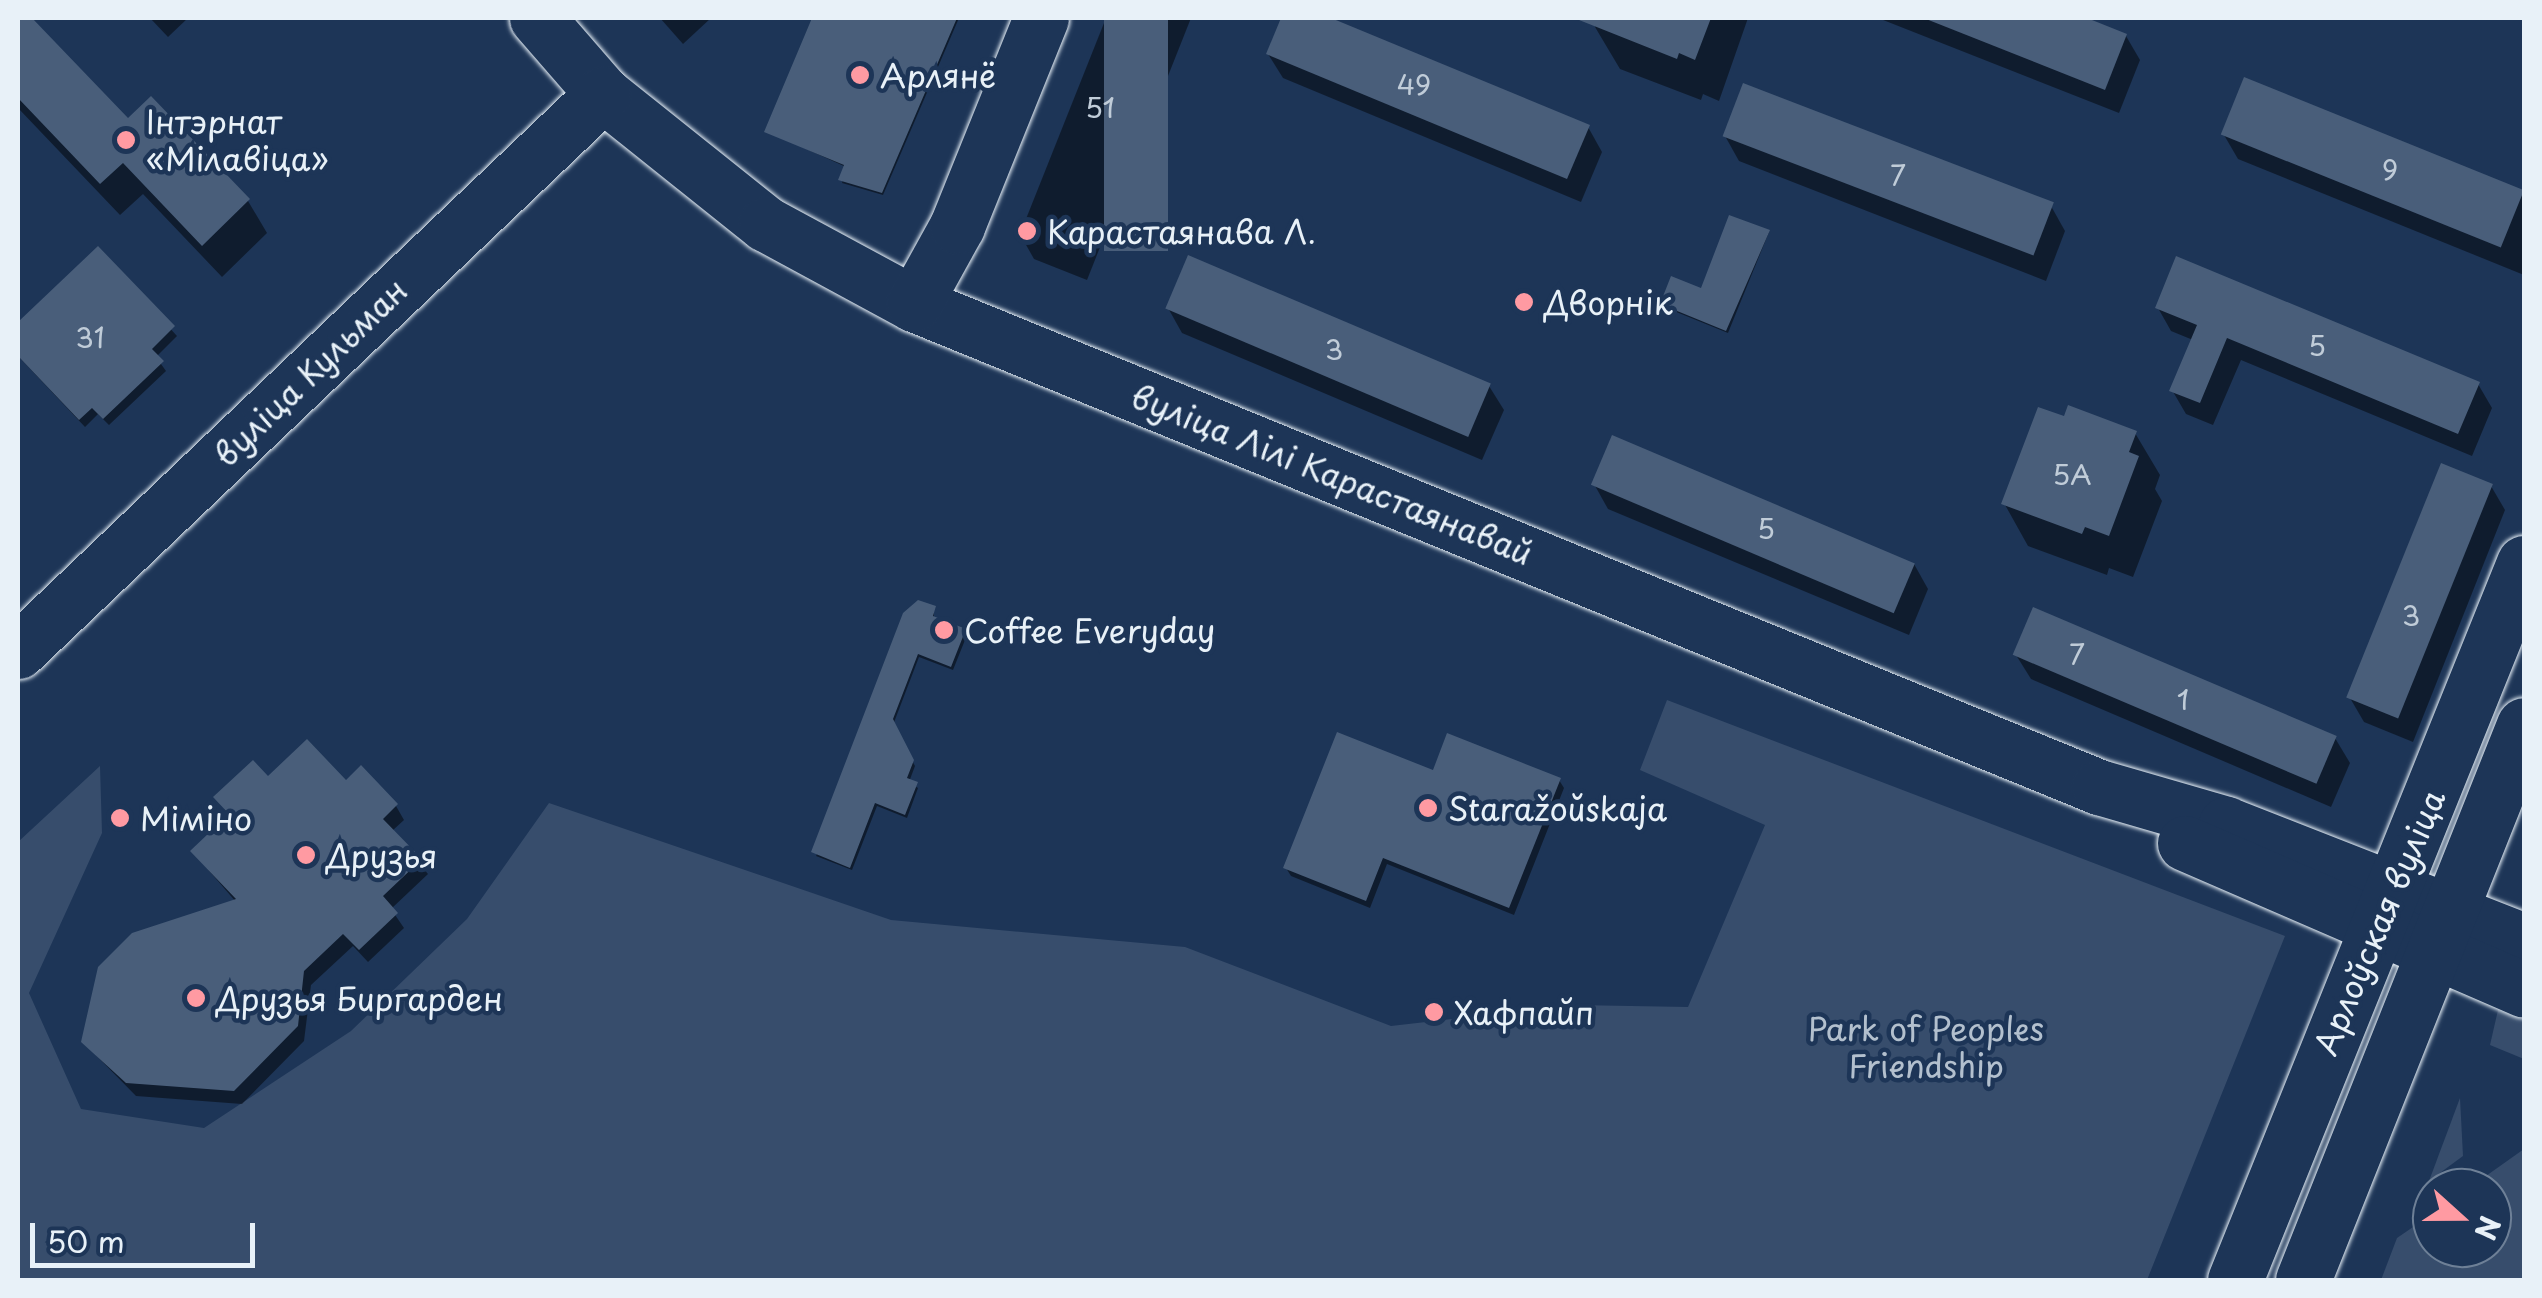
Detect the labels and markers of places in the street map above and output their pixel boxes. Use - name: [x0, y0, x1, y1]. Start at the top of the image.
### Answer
- place label: Арлянё: [880, 56, 996, 94]
- marker: Арлянё: [849, 64, 871, 86]
- place label: Інтэрнат «Мілавіца»: [146, 103, 329, 178]
- marker: Інтэрнат «Мілавіца»: [115, 129, 137, 151]
- place label: Карастаянава Л.: [1047, 212, 1316, 250]
- marker: Карастаянава Л.: [1016, 220, 1038, 242]
- place label: Дворнік: [1544, 283, 1673, 321]
- marker: Дворнік: [1513, 291, 1535, 313]
- place label: Coffee Everyday: [964, 611, 1218, 649]
- marker: Coffee Everyday: [933, 619, 955, 641]
- place label: Staražoŭskaja: [1448, 789, 1667, 827]
- marker: Staražoŭskaja: [1417, 797, 1439, 819]
- place label: Міміно: [140, 799, 252, 837]
- marker: Міміно: [109, 807, 131, 829]
- place label: Друзья: [326, 836, 438, 874]
- marker: Друзья: [295, 844, 317, 866]
- place label: Друзья Биргарден: [216, 979, 505, 1017]
- marker: Друзья Биргарден: [185, 987, 207, 1009]
- place label: Хафпайп: [1454, 993, 1594, 1031]
- marker: Хафпайп: [1423, 1001, 1445, 1023]

